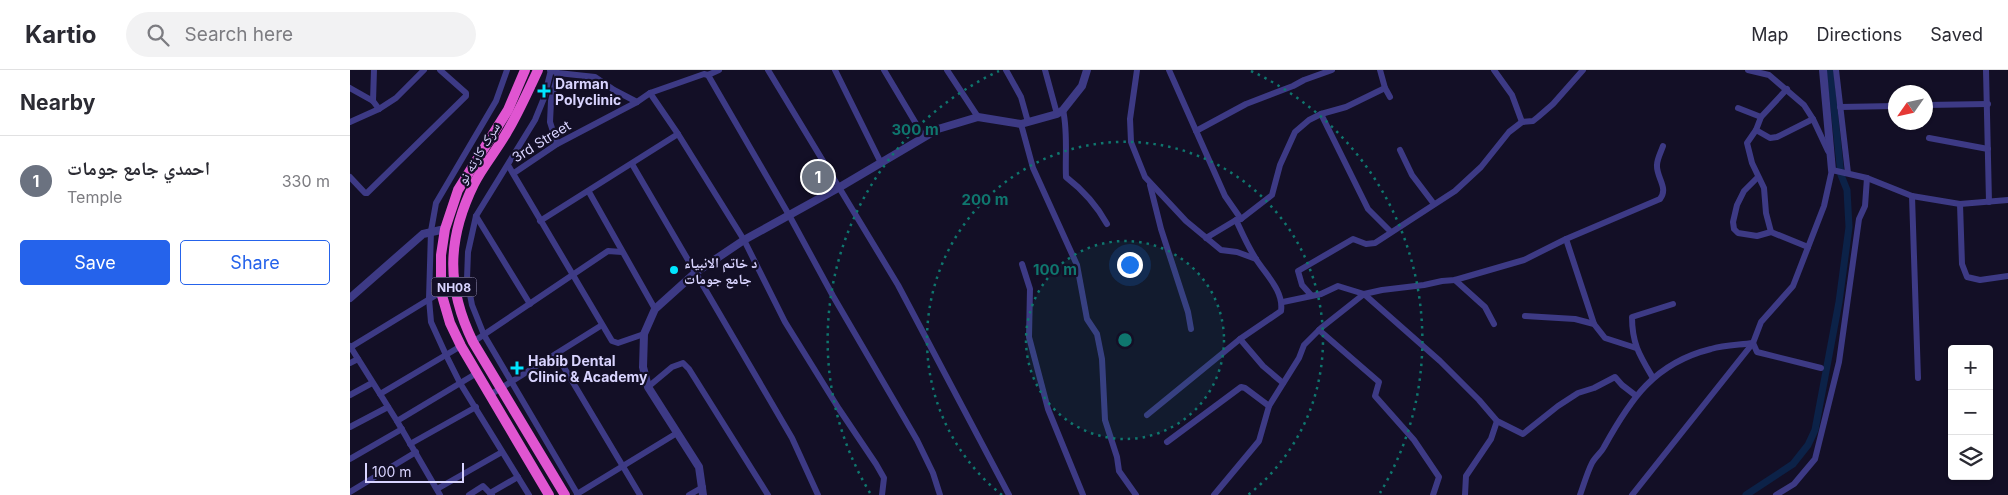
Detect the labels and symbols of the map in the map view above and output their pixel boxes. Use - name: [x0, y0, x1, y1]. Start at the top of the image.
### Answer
- place label: Darman Polyclinic: [555, 75, 621, 108]
- marker: Darman Polyclinic: [537, 84, 551, 98]
- north arrow: [1888, 85, 1933, 130]
- street label: 3rd Street: [509, 116, 574, 166]
- street label: سرک کارته نو: [453, 119, 504, 188]
- text: 300 m: [891, 120, 939, 139]
- pin: 1: [802, 158, 834, 196]
- text: 200 m: [962, 190, 1008, 209]
- your location: [1117, 252, 1143, 278]
- place label: د خاتم الانبیاء جامع جومات: [684, 254, 757, 289]
- text: 100 m: [1033, 260, 1077, 279]
- marker: د خاتم الانبیاء جامع جومات: [668, 264, 680, 276]
- road number: NH08: [432, 278, 476, 296]
- centre of rings: [1116, 331, 1134, 349]
- place label: Habib Dental Clinic & Academy: [528, 352, 648, 385]
- marker: Habib Dental Clinic & Academy: [510, 361, 524, 375]
- scale bar: [365, 460, 464, 483]

